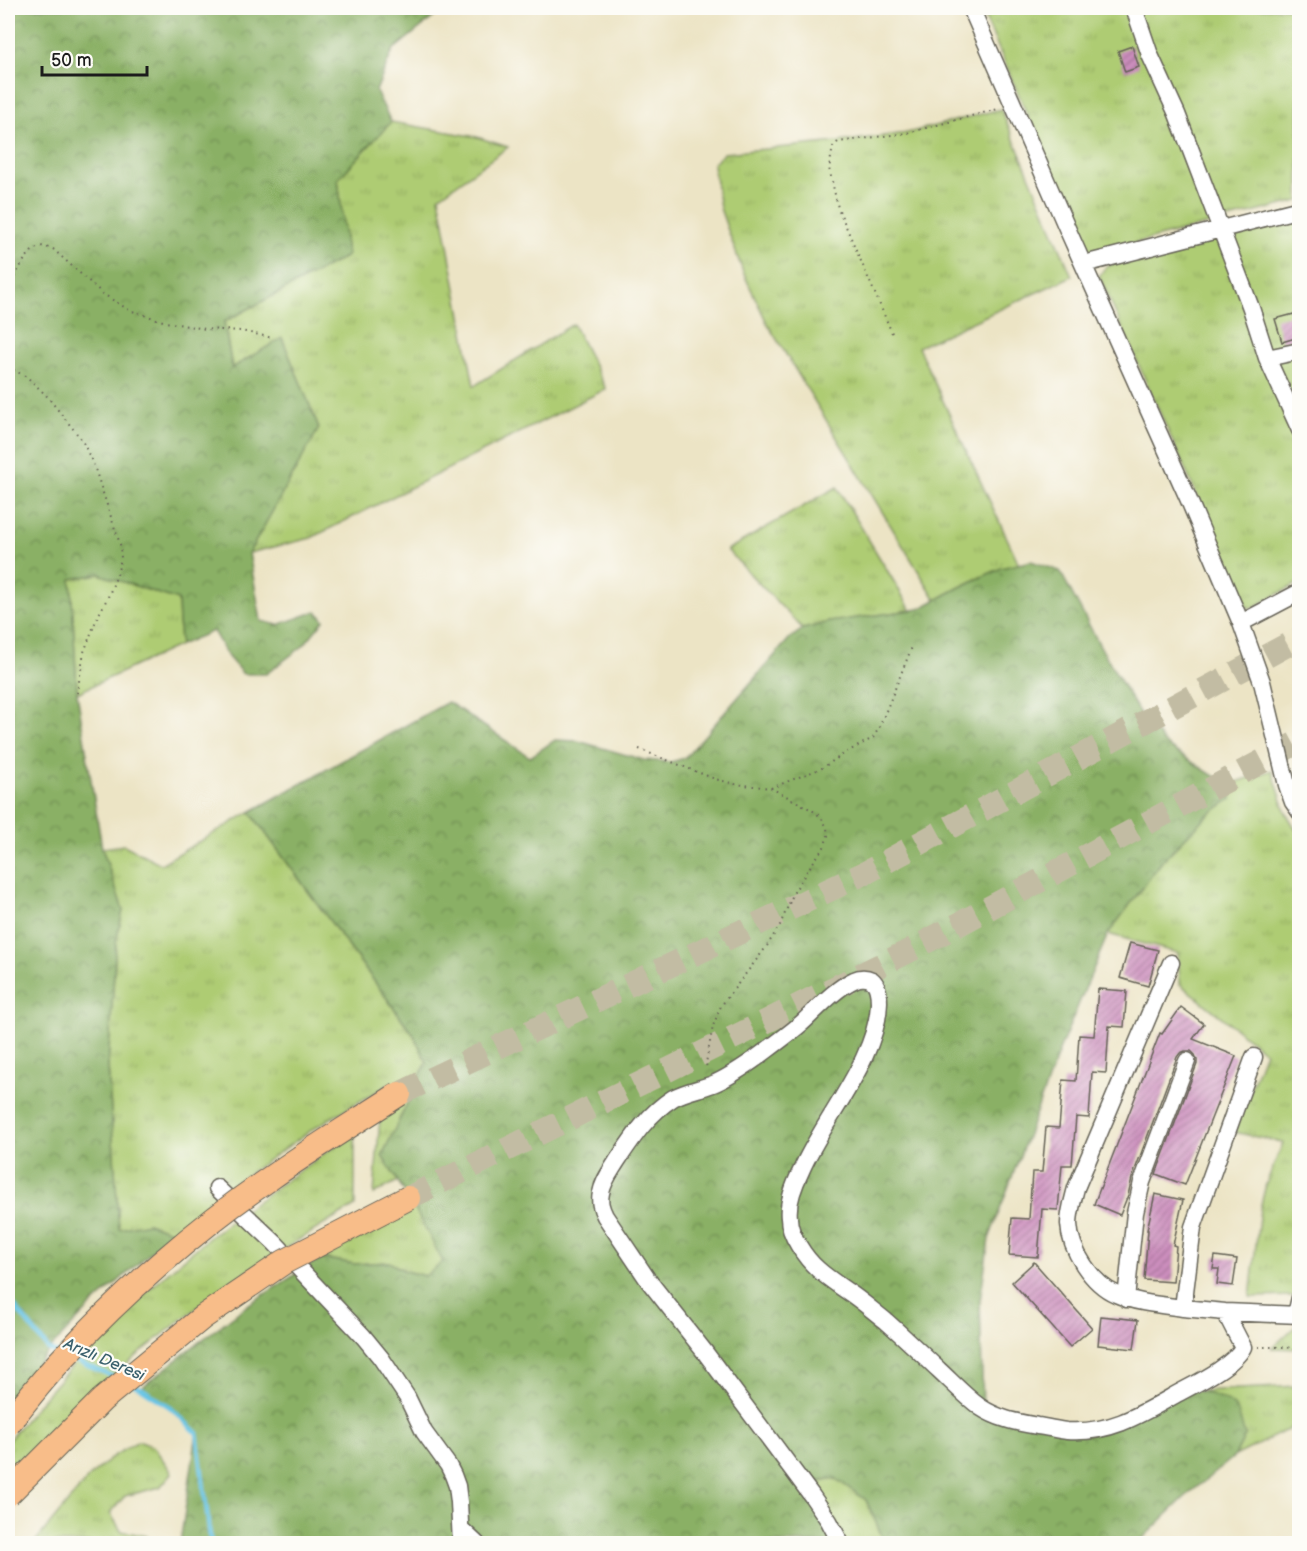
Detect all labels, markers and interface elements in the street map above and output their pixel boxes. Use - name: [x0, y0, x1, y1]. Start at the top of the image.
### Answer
- scale bar: [42, 39, 147, 77]
- text: 50 m: [51, 50, 92, 71]
- water label: Arızlı Deresi: [60, 1334, 149, 1386]

